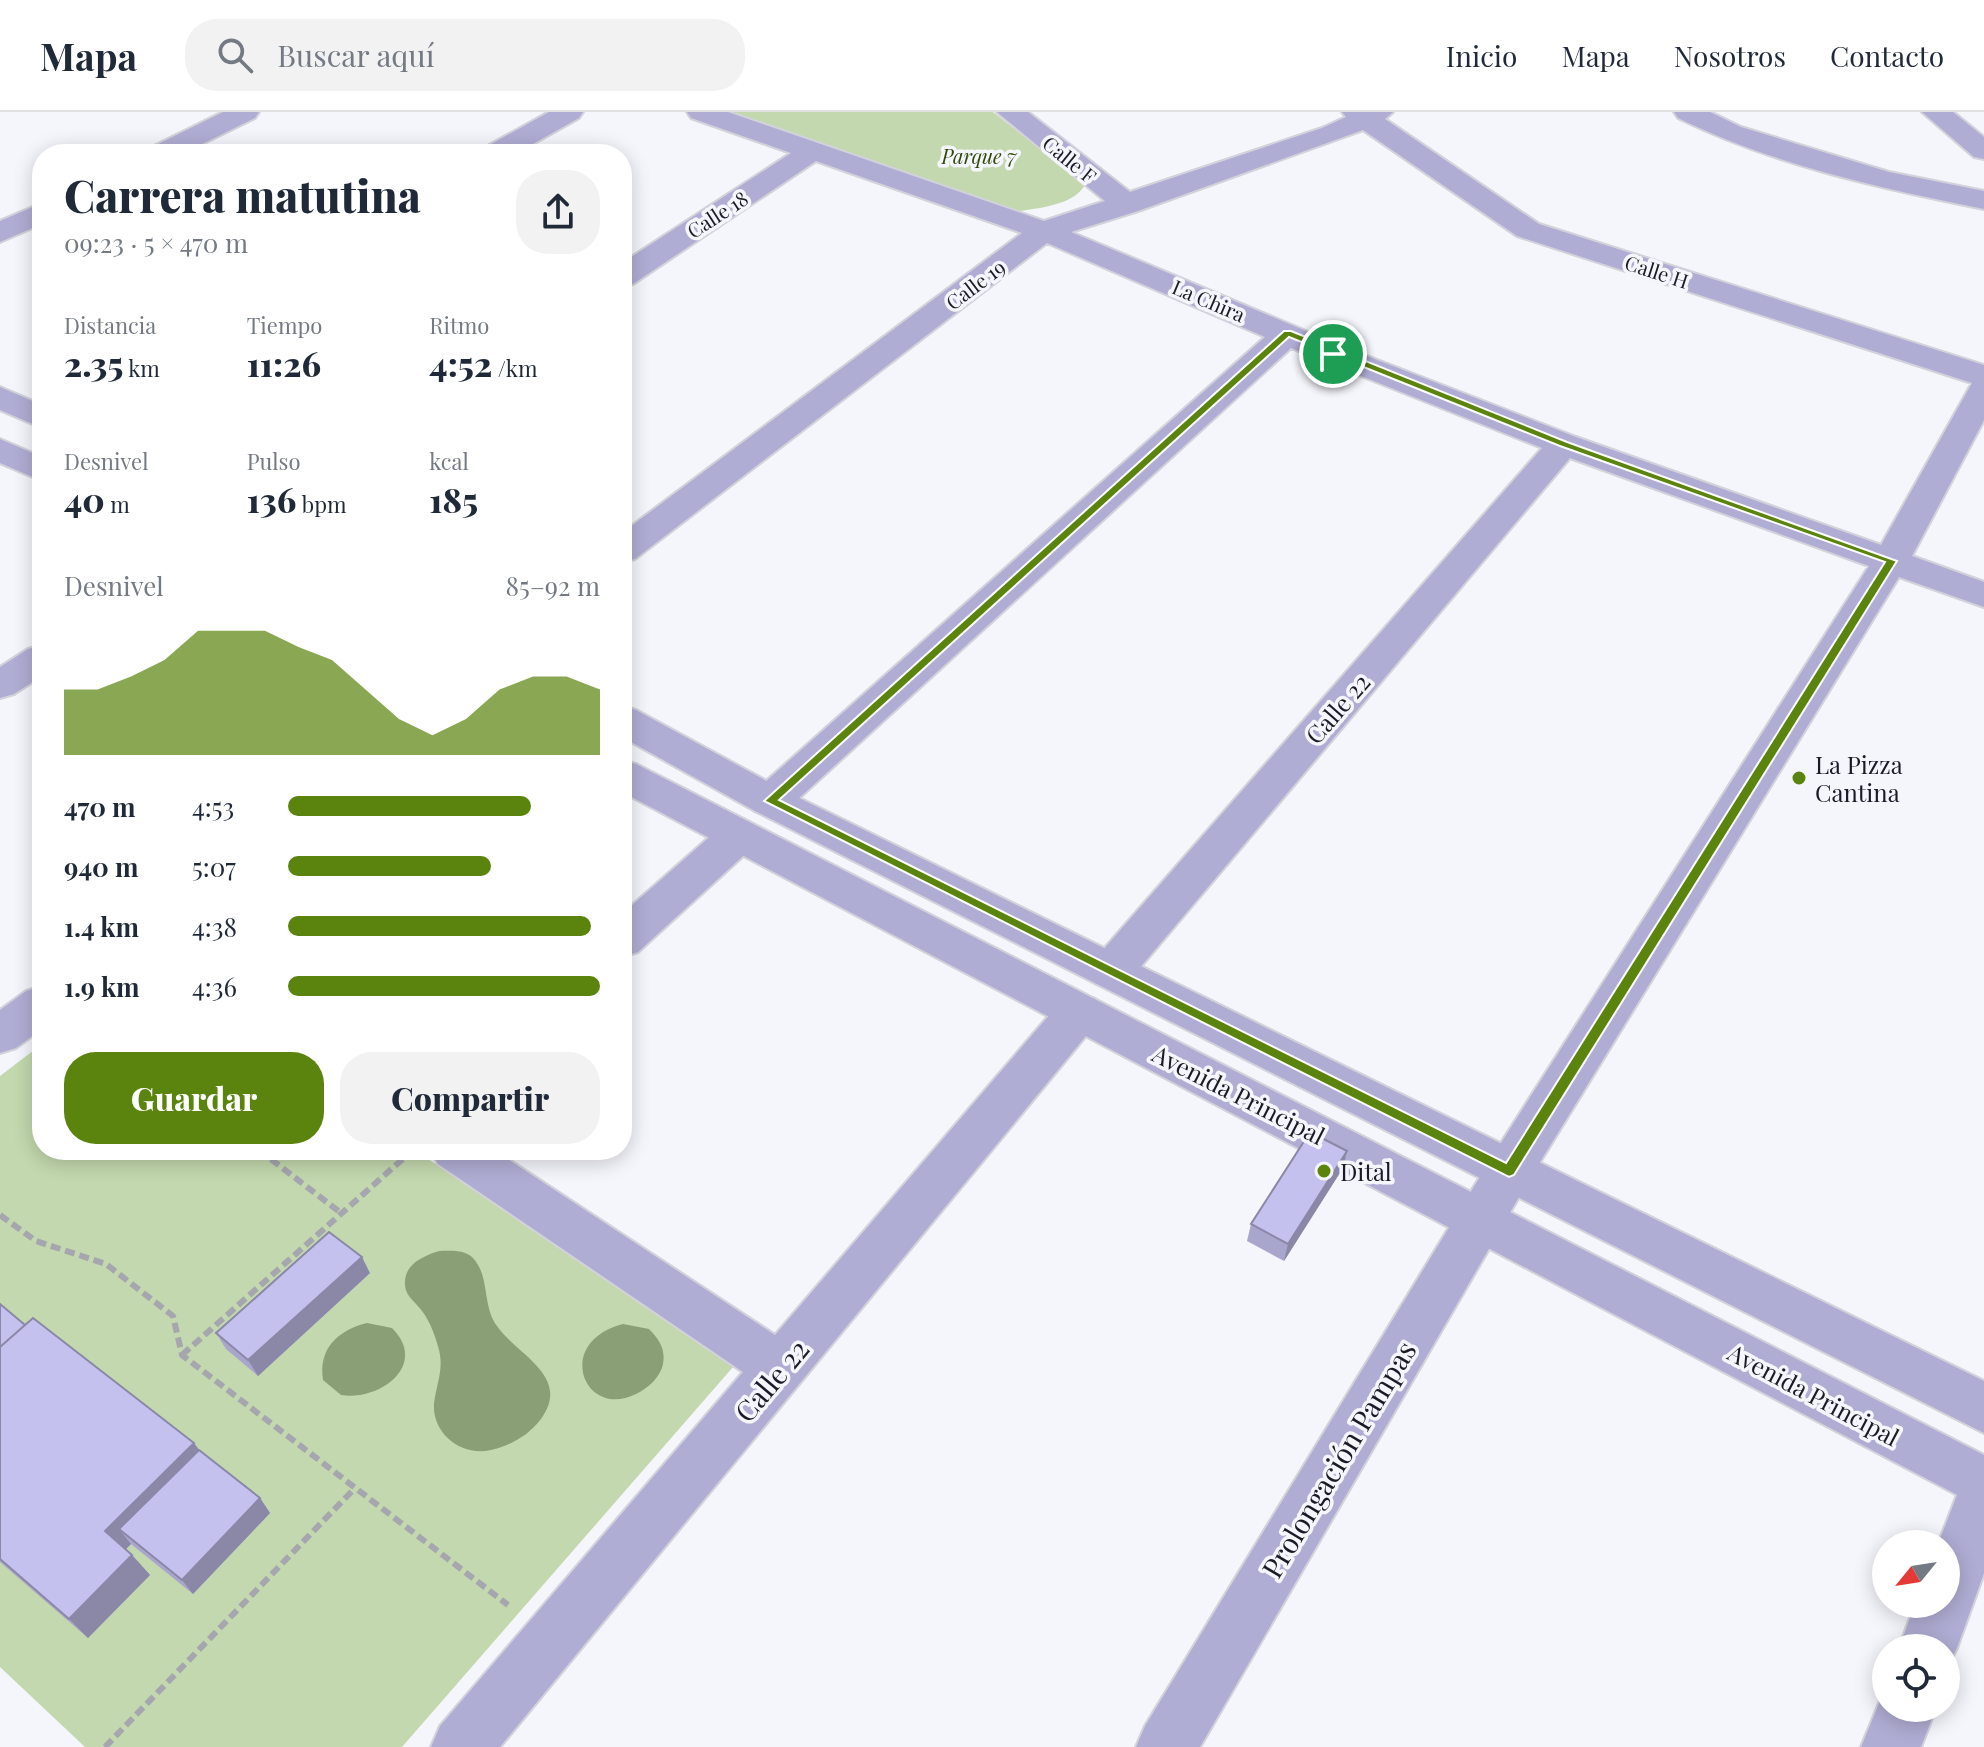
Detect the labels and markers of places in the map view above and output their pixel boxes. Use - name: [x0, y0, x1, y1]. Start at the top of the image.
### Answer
- pin: [1299, 320, 1367, 388]
- place label: La Pizza Cantina: [1815, 748, 1903, 808]
- marker: La Pizza Cantina: [1790, 769, 1808, 787]
- place label: Dital: [1340, 1155, 1392, 1187]
- marker: Dital: [1315, 1162, 1333, 1180]

